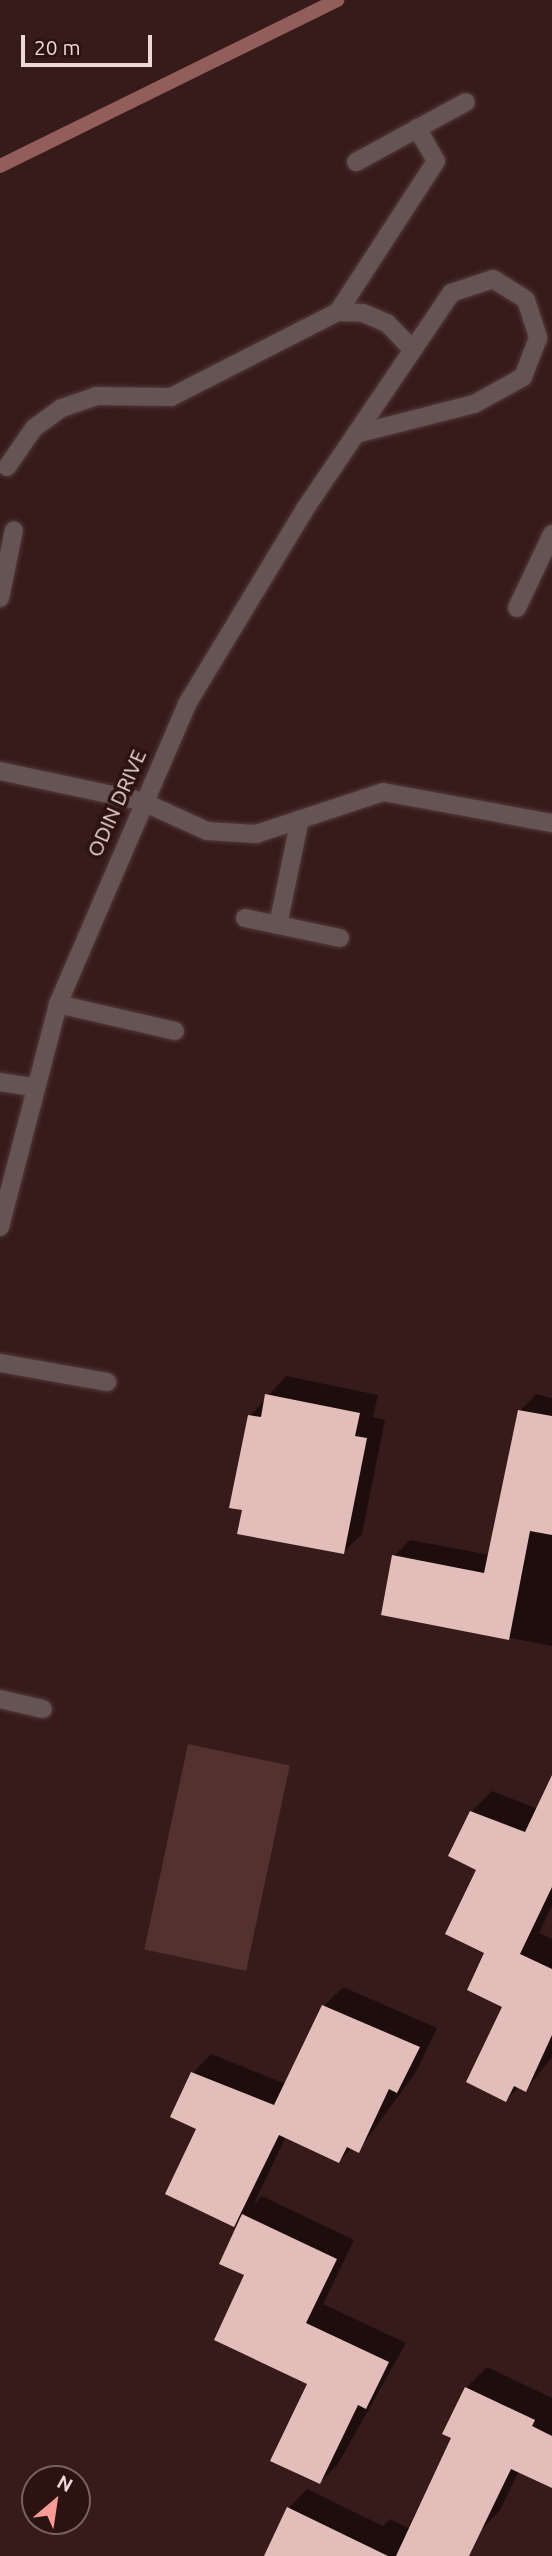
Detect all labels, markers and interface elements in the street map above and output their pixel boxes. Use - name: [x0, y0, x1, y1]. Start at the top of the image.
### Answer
- scale bar: [24, 21, 156, 65]
- text: 20 m: [34, 35, 81, 59]
- street label: ODIN DRIVE: [81, 745, 151, 861]
- north arrow: [21, 2465, 91, 2535]
- text: N: [54, 2470, 77, 2496]

